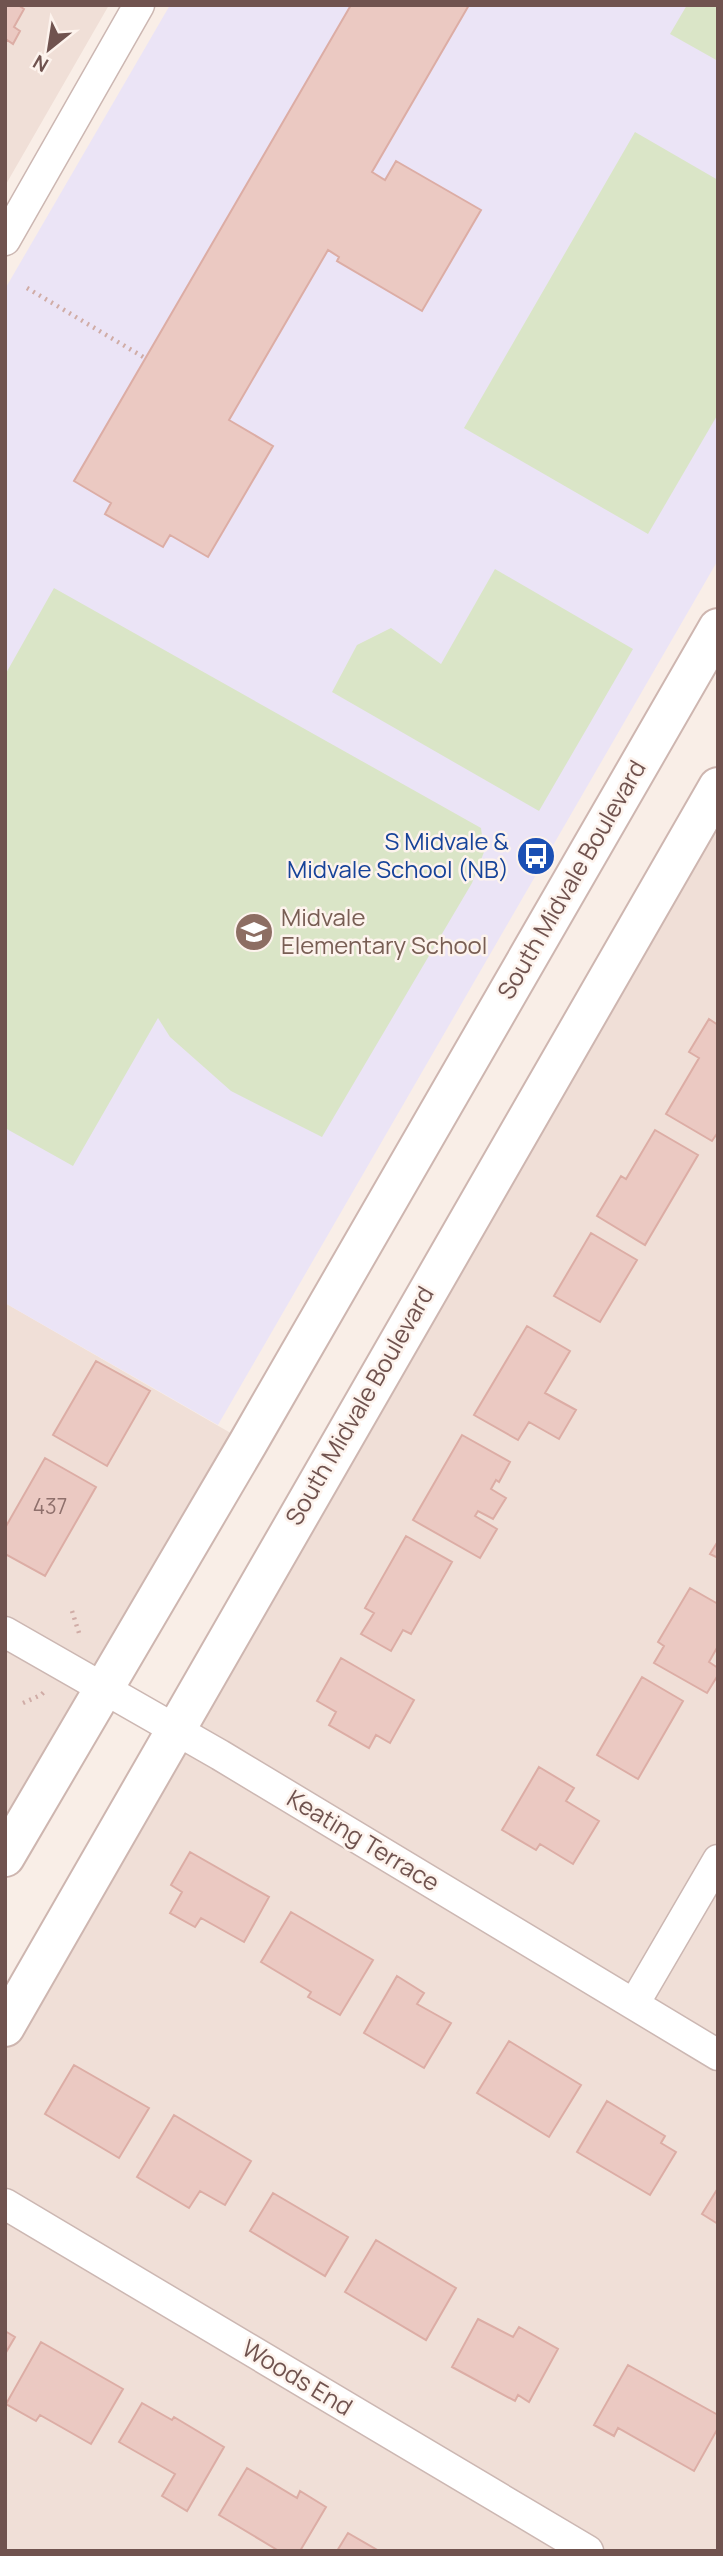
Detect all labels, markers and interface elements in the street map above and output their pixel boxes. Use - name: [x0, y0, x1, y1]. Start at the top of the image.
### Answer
- north arrow: [14, 14, 84, 84]
- text: N: [28, 49, 53, 78]
- street label: South Midvale Boulevard: [489, 754, 653, 1005]
- place label: S Midvale & Midvale School (NB): [287, 824, 509, 885]
- bus stop icon: S Midvale & Midvale School (NB): [515, 835, 557, 877]
- place label: Midvale Elementary School: [281, 900, 487, 961]
- school or university icon: Midvale Elementary School: [233, 911, 275, 953]
- street label: South Midvale Boulevard: [277, 1280, 441, 1531]
- house number: 437: [33, 1492, 67, 1520]
- street label: Keating Terrace: [281, 1781, 446, 1898]
- street label: Woods End: [237, 2331, 359, 2423]

